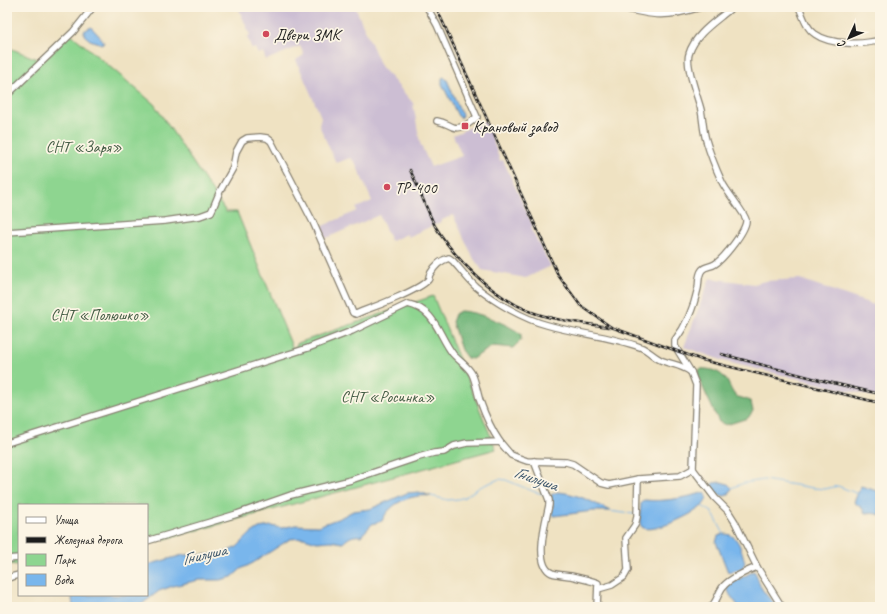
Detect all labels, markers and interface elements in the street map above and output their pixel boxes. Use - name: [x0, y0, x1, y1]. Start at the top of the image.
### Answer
- north arrow: [829, 18, 869, 58]
- place label: Двери ЗМК: [274, 25, 343, 45]
- marker: Двери ЗМК: [261, 29, 271, 39]
- text: С: [834, 37, 849, 52]
- place label: Крановый завод: [473, 117, 559, 137]
- marker: Крановый завод: [460, 121, 470, 131]
- park label: СНТ «Заря»: [46, 137, 122, 157]
- place label: ТР-400: [395, 178, 438, 198]
- marker: ТР-400: [382, 182, 392, 192]
- park label: СНТ «Полюшко»: [51, 305, 149, 325]
- park label: СНТ «Росинка»: [341, 387, 435, 407]
- water label: Гнилуша: [511, 461, 562, 496]
- legend: [18, 504, 148, 596]
- text: Улица: [54, 512, 79, 528]
- text: Железная дорога: [54, 532, 123, 548]
- water label: Гнилуша: [180, 539, 230, 570]
- text: Парк: [54, 552, 77, 568]
- text: Вода: [54, 572, 75, 588]

